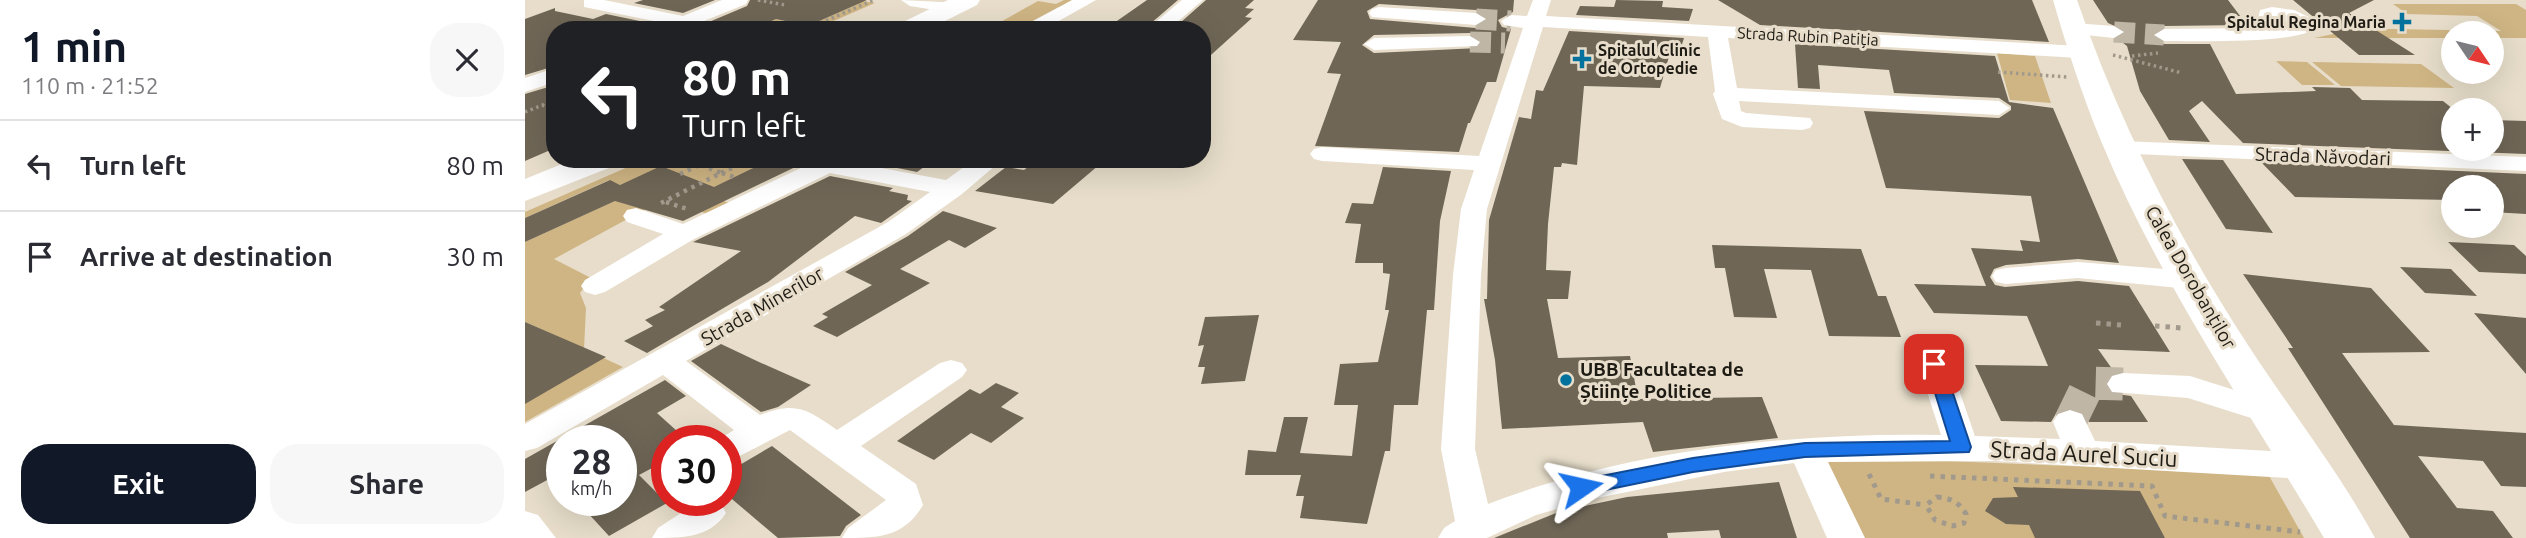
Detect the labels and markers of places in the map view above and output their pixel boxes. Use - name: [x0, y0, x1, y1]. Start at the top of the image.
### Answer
- marker: Spitalul Regina Maria: [2392, 12, 2412, 32]
- place label: Spitalul Regina Maria: [2227, 13, 2386, 31]
- place label: Spitalul Clinic de Ortopedie: [1598, 41, 1701, 77]
- marker: Spitalul Clinic de Ortopedie: [1572, 49, 1592, 69]
- pin: [1904, 334, 1964, 394]
- place label: UBB Facultatea de Științe Politice: [1580, 358, 1744, 402]
- marker: UBB Facultatea de Științe Politice: [1558, 372, 1574, 388]

